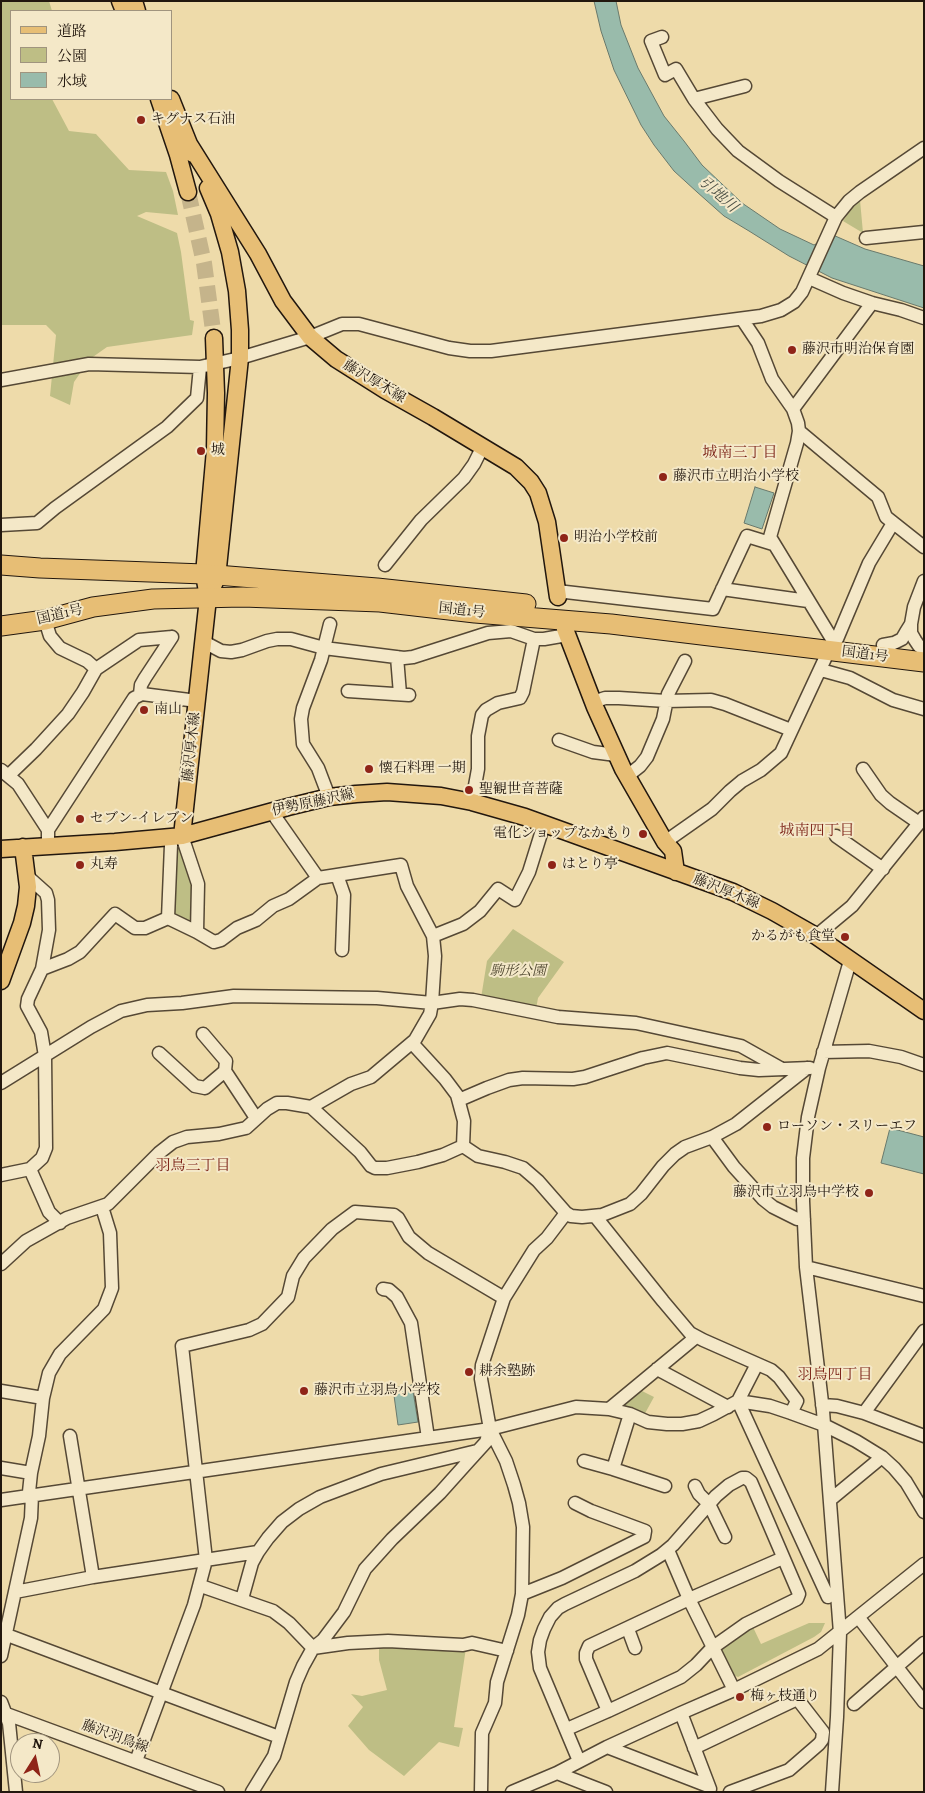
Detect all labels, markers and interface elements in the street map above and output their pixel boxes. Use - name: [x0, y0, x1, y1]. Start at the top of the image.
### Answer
- legend: [10, 10, 172, 100]
- text: 道路: [57, 21, 87, 41]
- text: 公園: [57, 46, 87, 66]
- text: 水域: [57, 71, 87, 91]
- place label: キグナス石油: [151, 112, 235, 128]
- marker: キグナス石油: [135, 114, 147, 126]
- water label: 引地川: [695, 173, 741, 217]
- place label: 藤沢市明治保育園: [802, 342, 914, 358]
- marker: 藤沢市明治保育園: [786, 344, 798, 356]
- street label: 藤沢厚木線: [340, 357, 408, 407]
- place label: 城: [211, 443, 225, 459]
- district label: 城南三丁目: [703, 444, 777, 462]
- marker: 城: [195, 445, 207, 457]
- place label: 藤沢市立明治小学校: [673, 469, 799, 485]
- marker: 藤沢市立明治小学校: [657, 471, 669, 483]
- place label: 明治小学校前: [574, 530, 658, 546]
- marker: 明治小学校前: [558, 532, 570, 544]
- street label: 国道1号: [438, 600, 486, 622]
- street label: 国道1号: [35, 602, 85, 628]
- street label: 国道1号: [841, 644, 889, 666]
- place label: 南山: [154, 702, 182, 718]
- marker: 南山: [138, 704, 150, 716]
- street label: 藤沢厚木線: [180, 711, 204, 783]
- place label: 懐石料理 一期: [379, 761, 466, 777]
- marker: 懐石料理 一期: [363, 763, 375, 775]
- place label: 聖観世音菩薩: [479, 782, 563, 798]
- marker: 聖観世音菩薩: [463, 784, 475, 796]
- street label: 伊勢原藤沢線: [270, 786, 356, 820]
- place label: セブン-イレブン: [90, 811, 193, 827]
- marker: セブン-イレブン: [74, 813, 86, 825]
- district label: 城南四丁目: [780, 822, 854, 840]
- place label: 電化ショップなかもり: [493, 826, 633, 842]
- marker: 電化ショップなかもり: [637, 828, 649, 840]
- place label: 丸寿: [90, 857, 118, 873]
- place label: はとり亭: [562, 857, 618, 873]
- marker: 丸寿: [74, 859, 86, 871]
- marker: はとり亭: [546, 859, 558, 871]
- street label: 藤沢厚木線: [690, 871, 762, 913]
- place label: かるがも食堂: [751, 929, 835, 945]
- marker: かるがも食堂: [839, 931, 851, 943]
- park label: 駒形公園: [490, 964, 546, 980]
- place label: ローソン・スリーエフ: [777, 1119, 917, 1135]
- marker: ローソン・スリーエフ: [761, 1121, 773, 1133]
- district label: 羽鳥三丁目: [156, 1157, 230, 1175]
- place label: 藤沢市立羽鳥中学校: [733, 1185, 859, 1201]
- marker: 藤沢市立羽鳥中学校: [863, 1187, 875, 1199]
- place label: 耕余塾跡: [479, 1364, 535, 1380]
- marker: 耕余塾跡: [463, 1366, 475, 1378]
- district label: 羽鳥四丁目: [798, 1366, 872, 1384]
- place label: 藤沢市立羽鳥小学校: [314, 1383, 440, 1399]
- marker: 藤沢市立羽鳥小学校: [298, 1385, 310, 1397]
- place label: 梅ヶ枝通り: [750, 1689, 820, 1705]
- marker: 梅ヶ枝通り: [734, 1691, 746, 1703]
- street label: 藤沢羽鳥線: [79, 1717, 151, 1757]
- north arrow: [10, 1733, 60, 1783]
- text: N: [31, 1733, 44, 1754]

